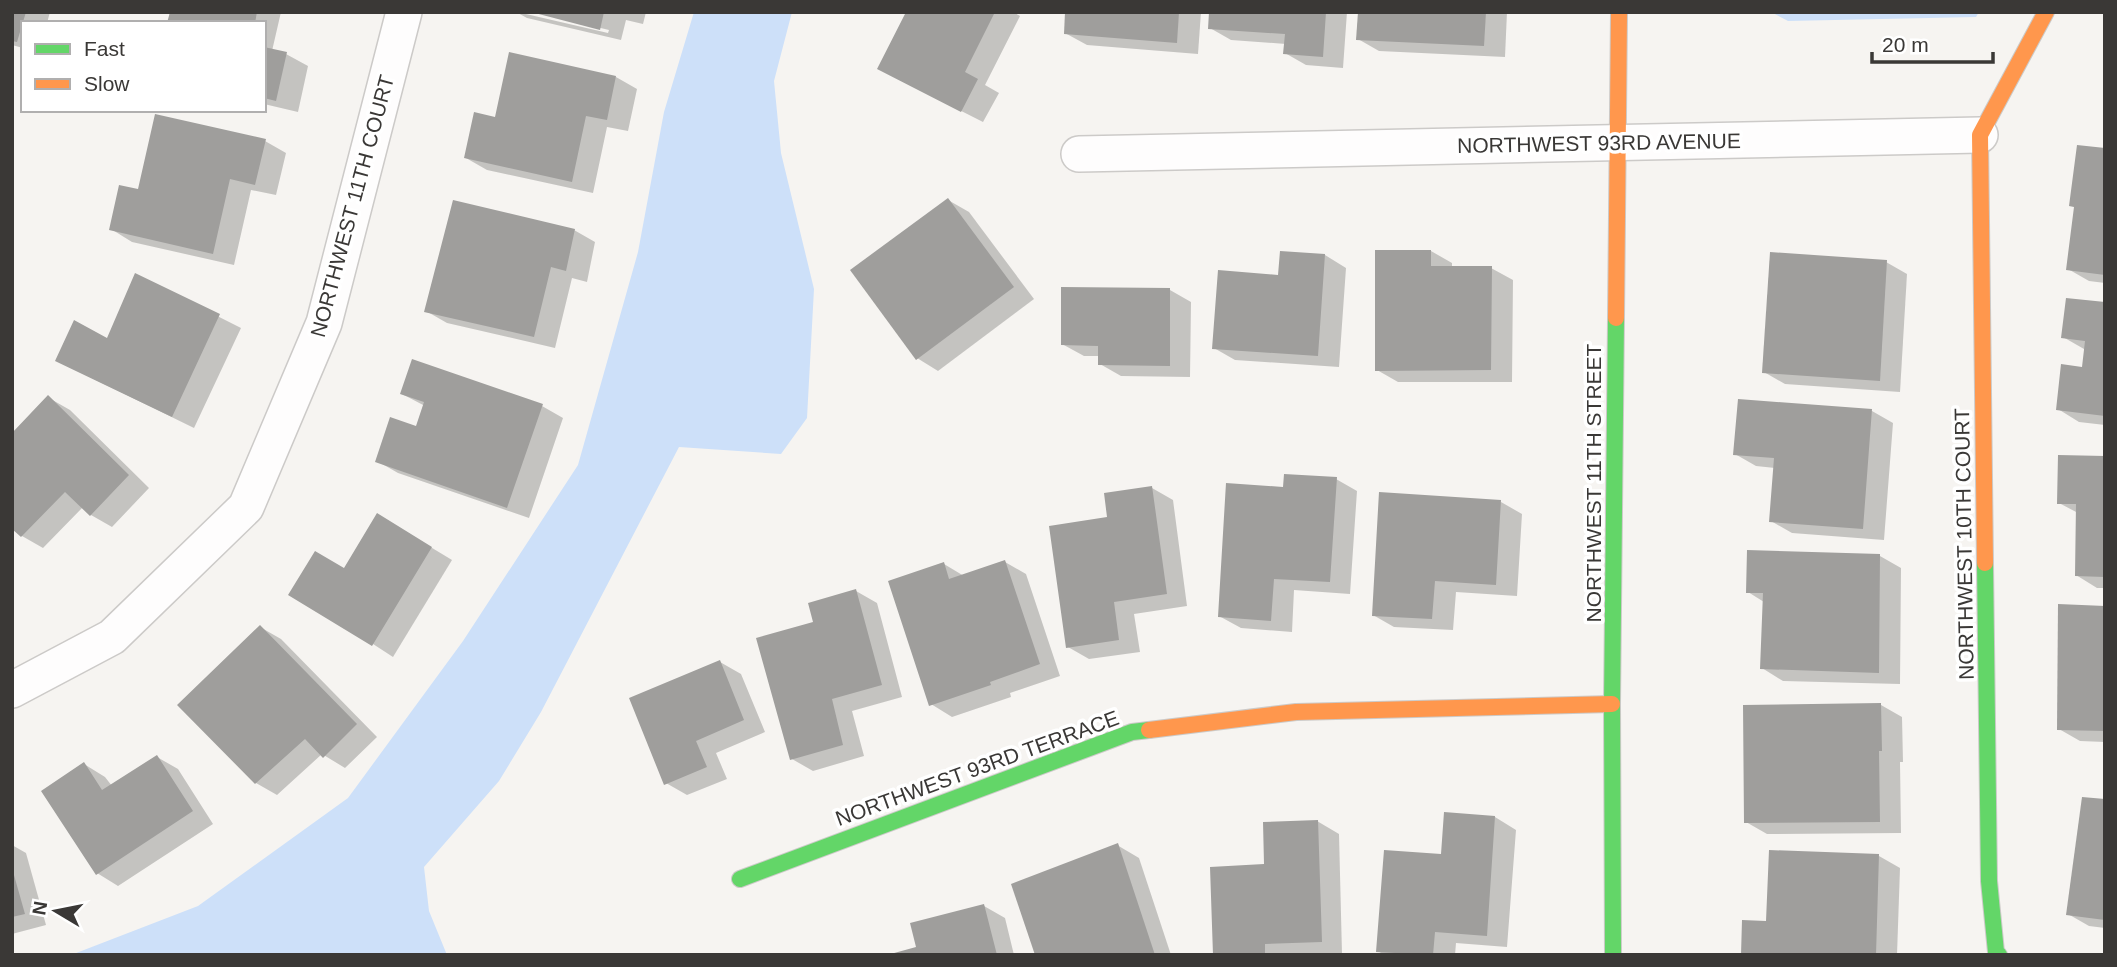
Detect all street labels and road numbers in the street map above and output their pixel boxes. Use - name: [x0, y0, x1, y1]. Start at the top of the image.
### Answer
- street label: NORTHWEST 11TH COURT: [306, 72, 398, 340]
- street label: NORTHWEST 93RD AVENUE: [1457, 129, 1741, 157]
- street label: NORTHWEST 11TH STREET: [1582, 343, 1605, 622]
- street label: NORTHWEST 10TH COURT: [1950, 408, 1978, 680]
- street label: NORTHWEST 93RD TERRACE: [832, 706, 1122, 830]

